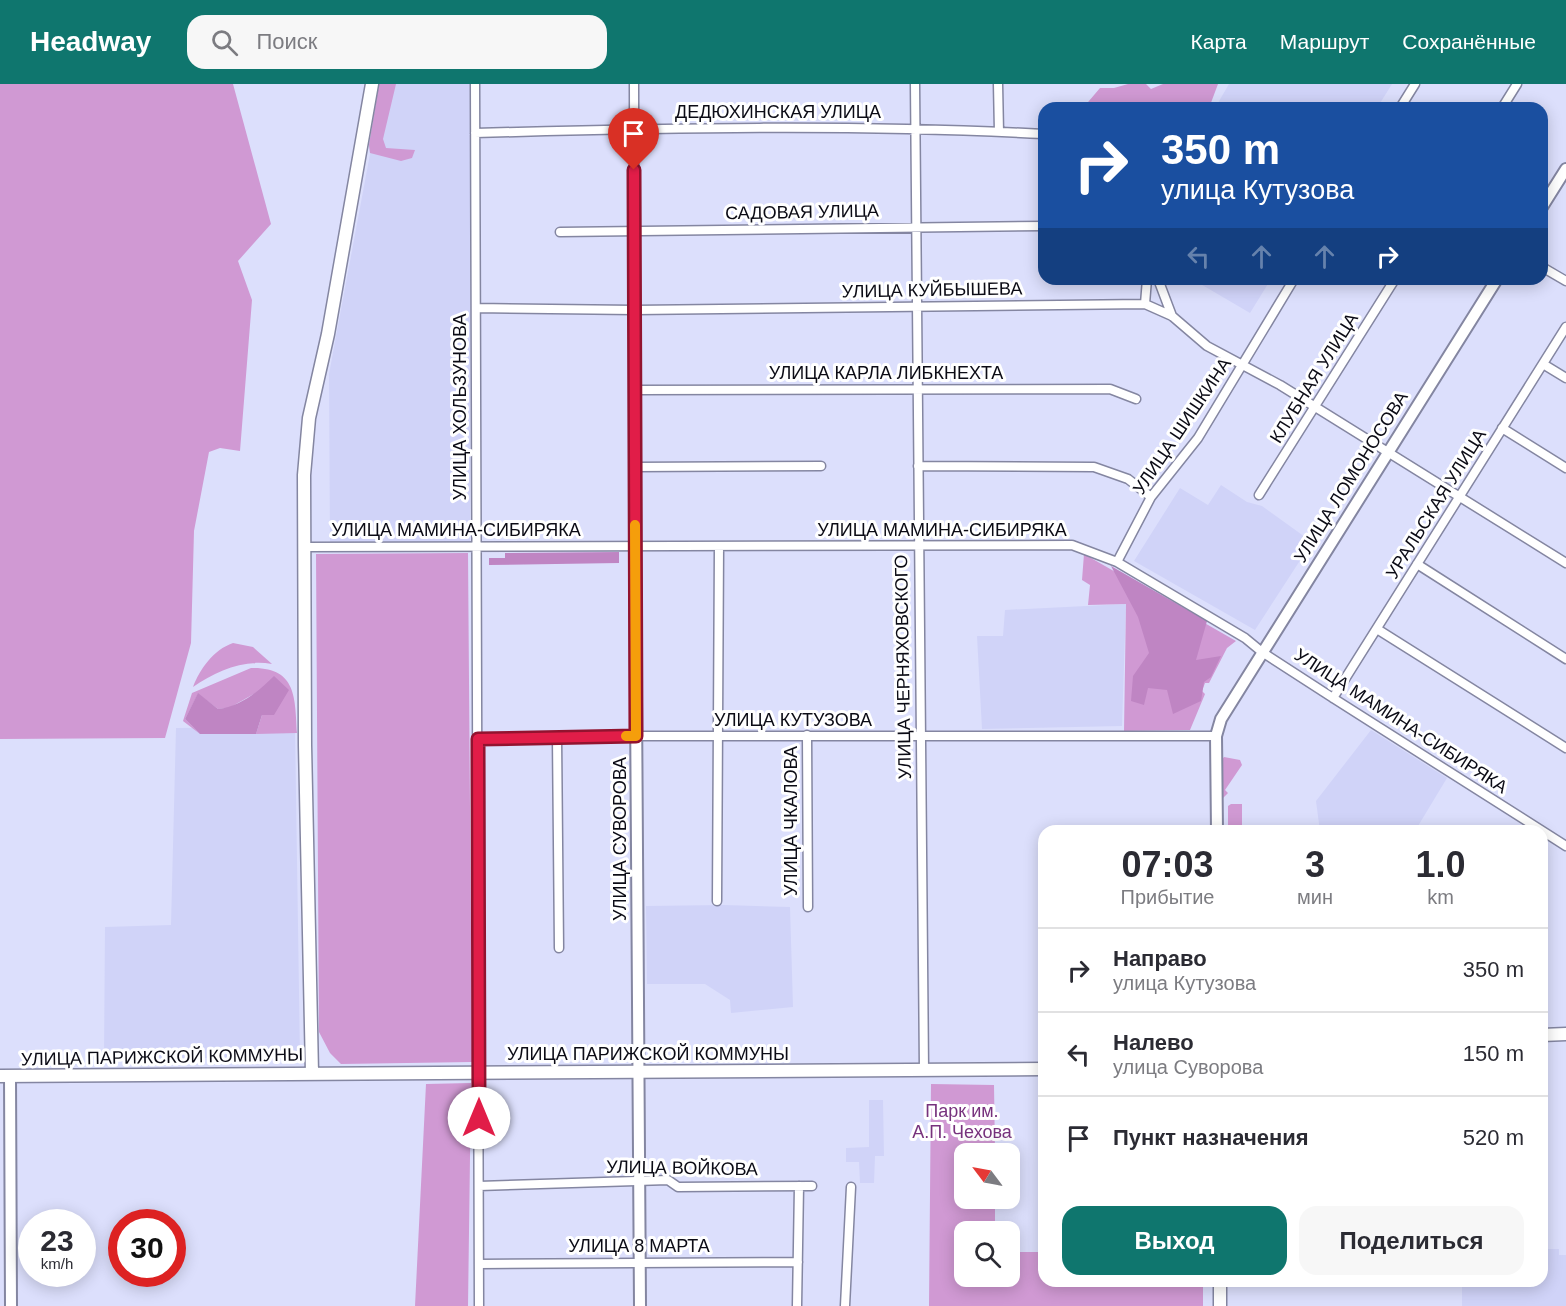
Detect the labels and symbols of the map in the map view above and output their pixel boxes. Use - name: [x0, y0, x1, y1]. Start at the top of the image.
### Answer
- street label: ДЕДЮХИНСКАЯ УЛИЦА: [675, 102, 881, 122]
- pin: [608, 108, 659, 170]
- street label: САДОВАЯ УЛИЦА: [725, 201, 879, 223]
- street label: УЛИЦА КУЙБЫШЕВА: [842, 277, 1022, 302]
- street label: КЛУБНАЯ УЛИЦА: [1266, 309, 1362, 447]
- street label: УЛИЦА ХОЛЬЗУНОВА: [450, 313, 470, 501]
- street label: УЛИЦА ШИШКИНА: [1129, 354, 1235, 498]
- street label: УЛИЦА КАРЛА ЛИБКНЕХТА: [769, 363, 1003, 383]
- street label: УЛИЦА ЛОМОНОСОВА: [1290, 388, 1412, 566]
- street label: УРАЛЬСКАЯ УЛИЦА: [1382, 426, 1490, 582]
- street label: УЛИЦА МАМИНА-СИБИРЯКА: [331, 520, 581, 540]
- street label: УЛИЦА МАМИНА-СИБИРЯКА: [817, 520, 1067, 540]
- street label: УЛИЦА ЧЕРНЯХОВСКОГО: [891, 554, 915, 780]
- street label: УЛИЦА МАМИНА-СИБИРЯКА: [1291, 645, 1511, 797]
- street label: УЛИЦА КУТУЗОВА: [714, 710, 872, 730]
- street label: УЛИЦА ЧКАЛОВА: [781, 746, 801, 896]
- street label: УЛИЦА СУВОРОВА: [610, 757, 630, 921]
- street label: УЛИЦА ПАРИЖСКОЙ КОММУНЫ: [507, 1043, 789, 1064]
- street label: УЛИЦА ПАРИЖСКОЙ КОММУНЫ: [21, 1044, 303, 1069]
- position arrow: [447, 1086, 511, 1150]
- park label: Парк им. А.П. Чехова: [912, 1101, 1013, 1142]
- north arrow: [954, 1143, 1020, 1209]
- street label: УЛИЦА ВОЙКОВА: [606, 1156, 758, 1179]
- speed limit sign: 30: [108, 1209, 186, 1287]
- street label: УЛИЦА 8 МАРТА: [568, 1236, 710, 1256]

